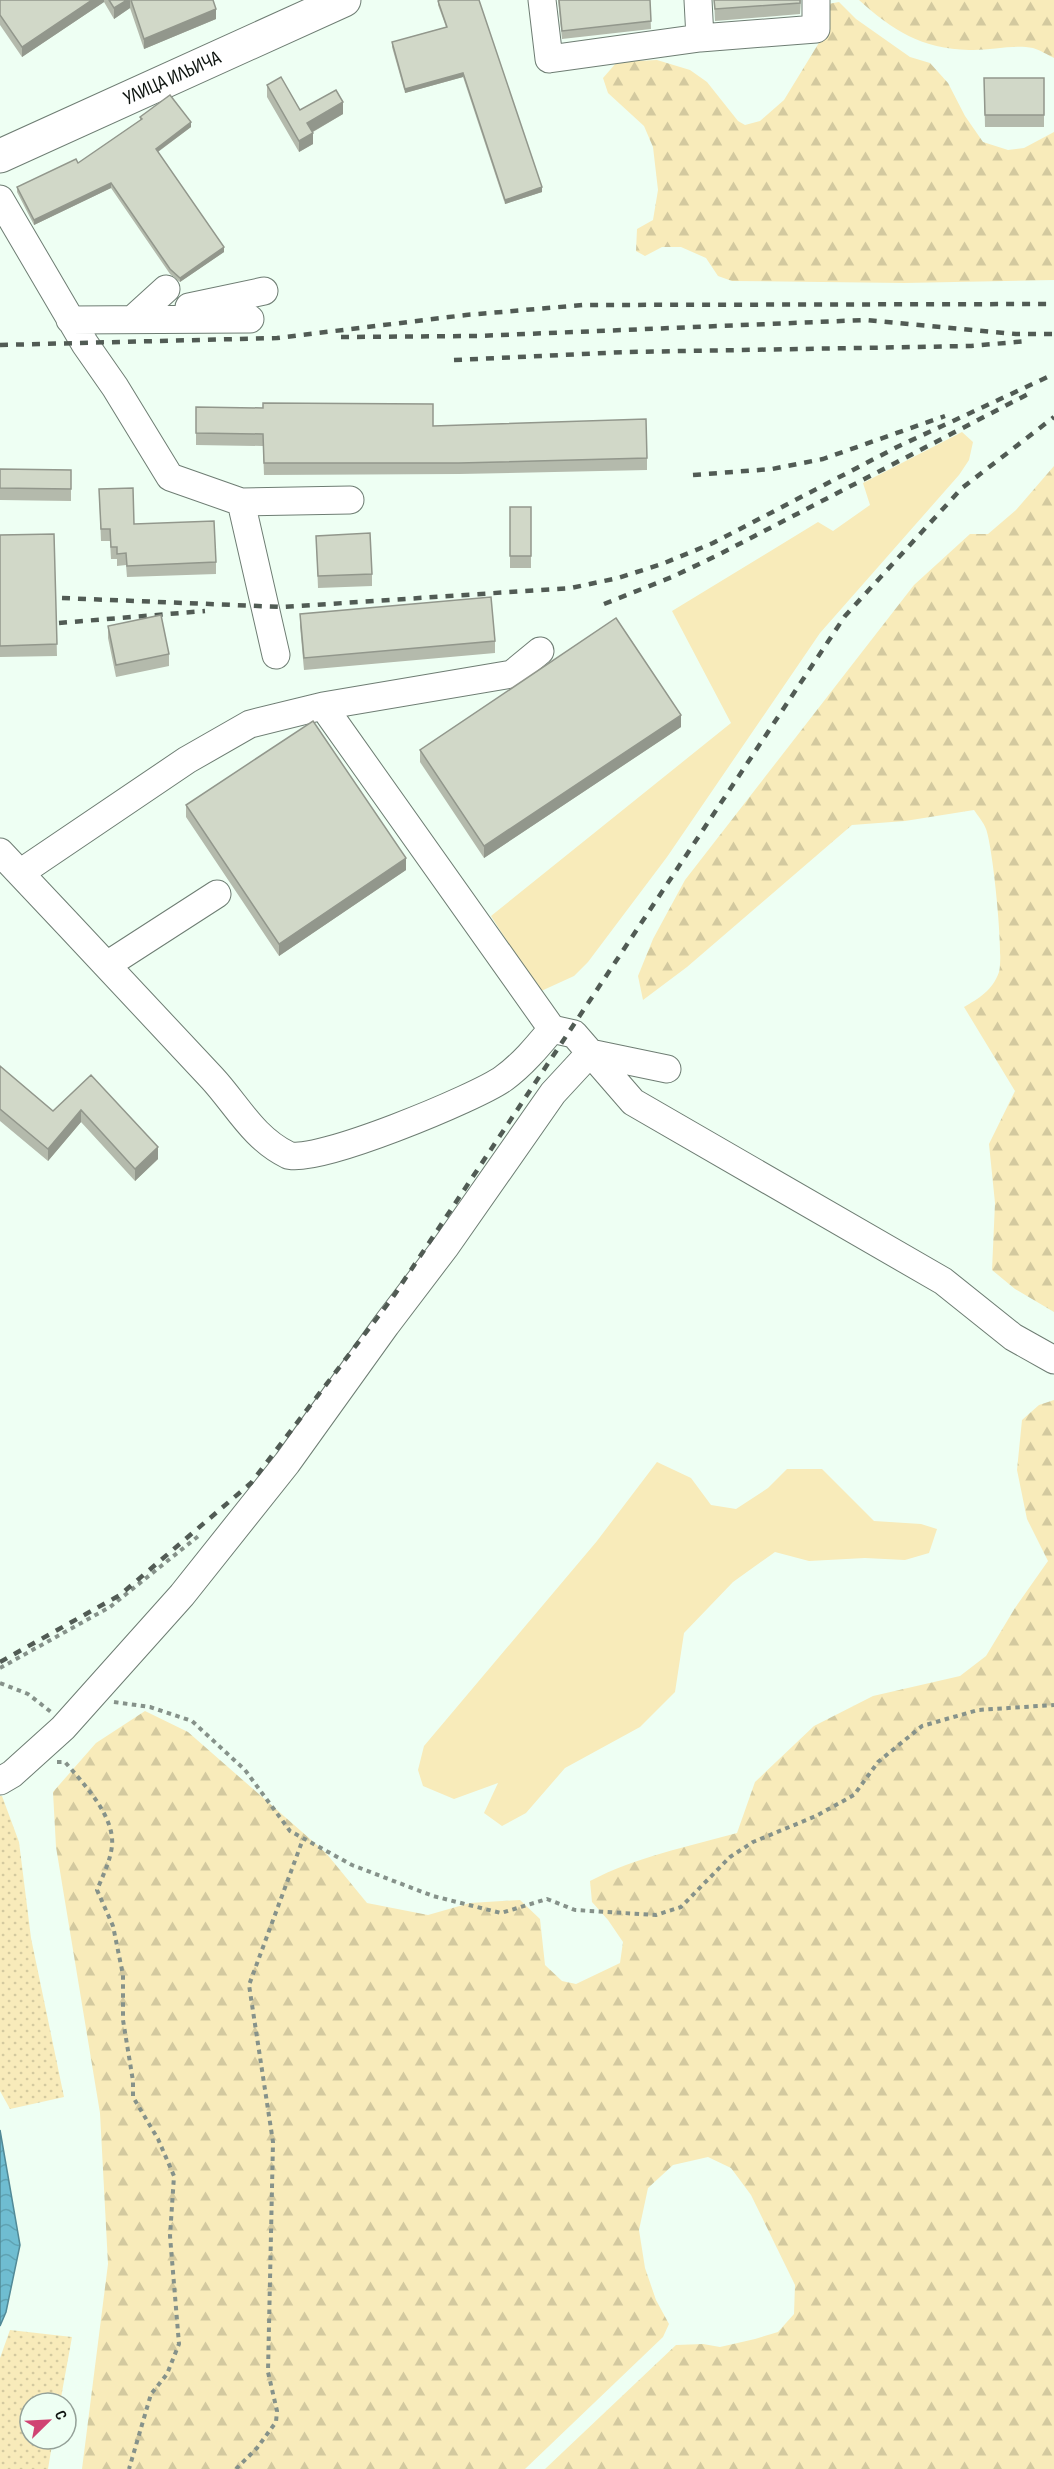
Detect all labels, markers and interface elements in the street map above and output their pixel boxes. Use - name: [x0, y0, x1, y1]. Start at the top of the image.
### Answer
- street label: УЛИЦА ИЛЬИЧА: [120, 45, 225, 110]
- north arrow: [18, 2391, 78, 2451]
- text: С: [50, 2408, 71, 2423]

